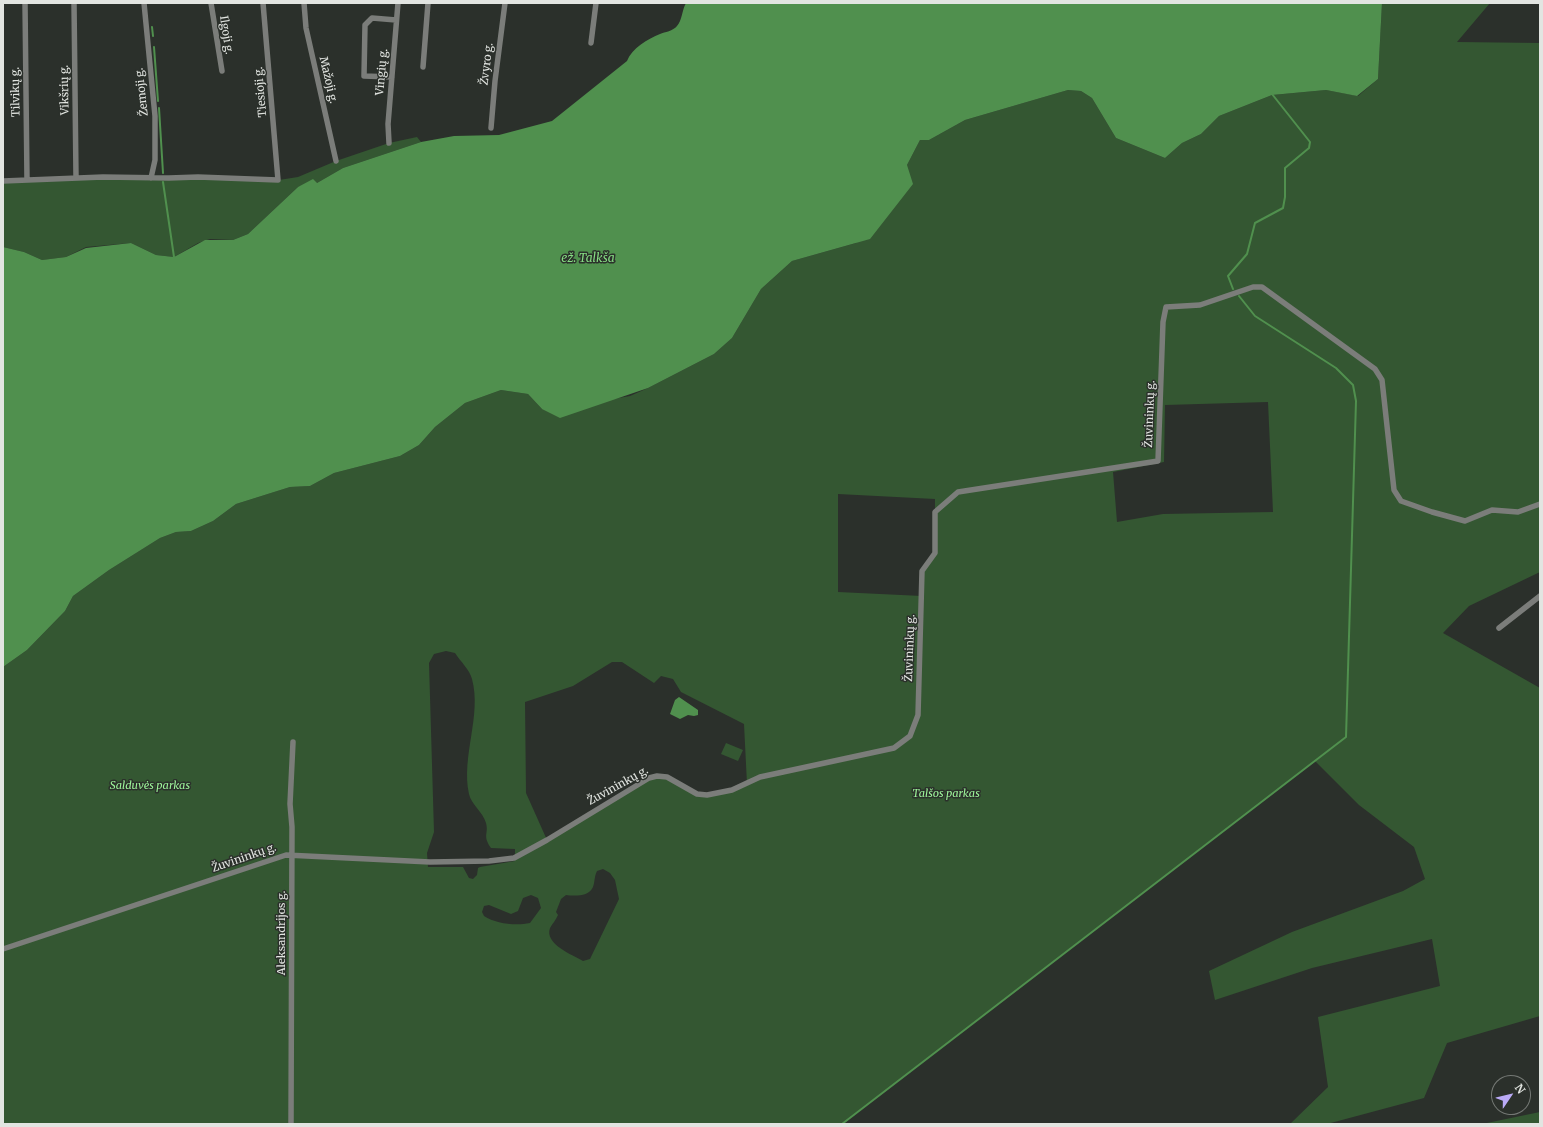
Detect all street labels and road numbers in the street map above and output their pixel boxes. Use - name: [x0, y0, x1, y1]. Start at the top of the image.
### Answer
- street label: Ilgoji g.: [216, 15, 236, 55]
- street label: Žvyro g.: [478, 42, 496, 86]
- street label: Vingių g.: [373, 48, 391, 96]
- street label: Mažoji g.: [316, 55, 340, 105]
- street label: Vikšrių g.: [58, 65, 72, 115]
- street label: Tiesioji g.: [252, 66, 270, 118]
- street label: Tilvikų g.: [9, 67, 23, 117]
- street label: Žemoji g.: [133, 67, 151, 117]
- street label: Žuvininkų g.: [1142, 380, 1158, 448]
- street label: Žuvininkų g.: [902, 614, 918, 682]
- street label: Žuvininkų g.: [585, 764, 651, 808]
- street label: Žuvininkų g.: [210, 841, 278, 875]
- street label: Aleksandrijos g.: [275, 891, 289, 975]

